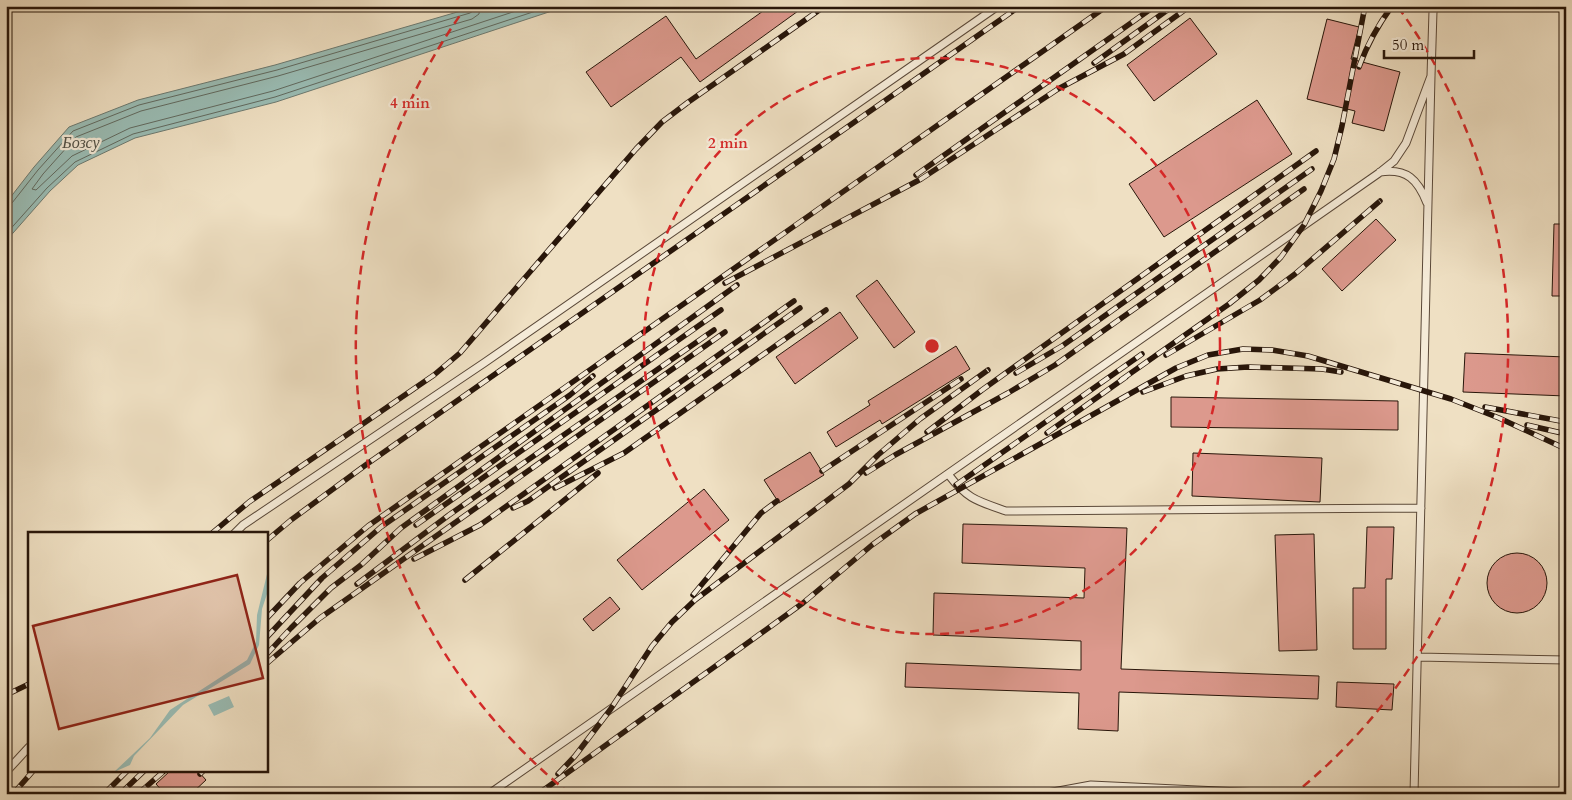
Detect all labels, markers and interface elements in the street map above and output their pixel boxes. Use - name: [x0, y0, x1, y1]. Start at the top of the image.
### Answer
- scale bar: [1384, 28, 1474, 60]
- text: 50 m: [1392, 35, 1424, 55]
- text: 4 min: [390, 93, 430, 113]
- water label: Бозсу: [61, 132, 101, 154]
- text: 2 min: [708, 133, 748, 153]
- centre of rings: [923, 337, 941, 355]
- inset map: [28, 532, 268, 772]

